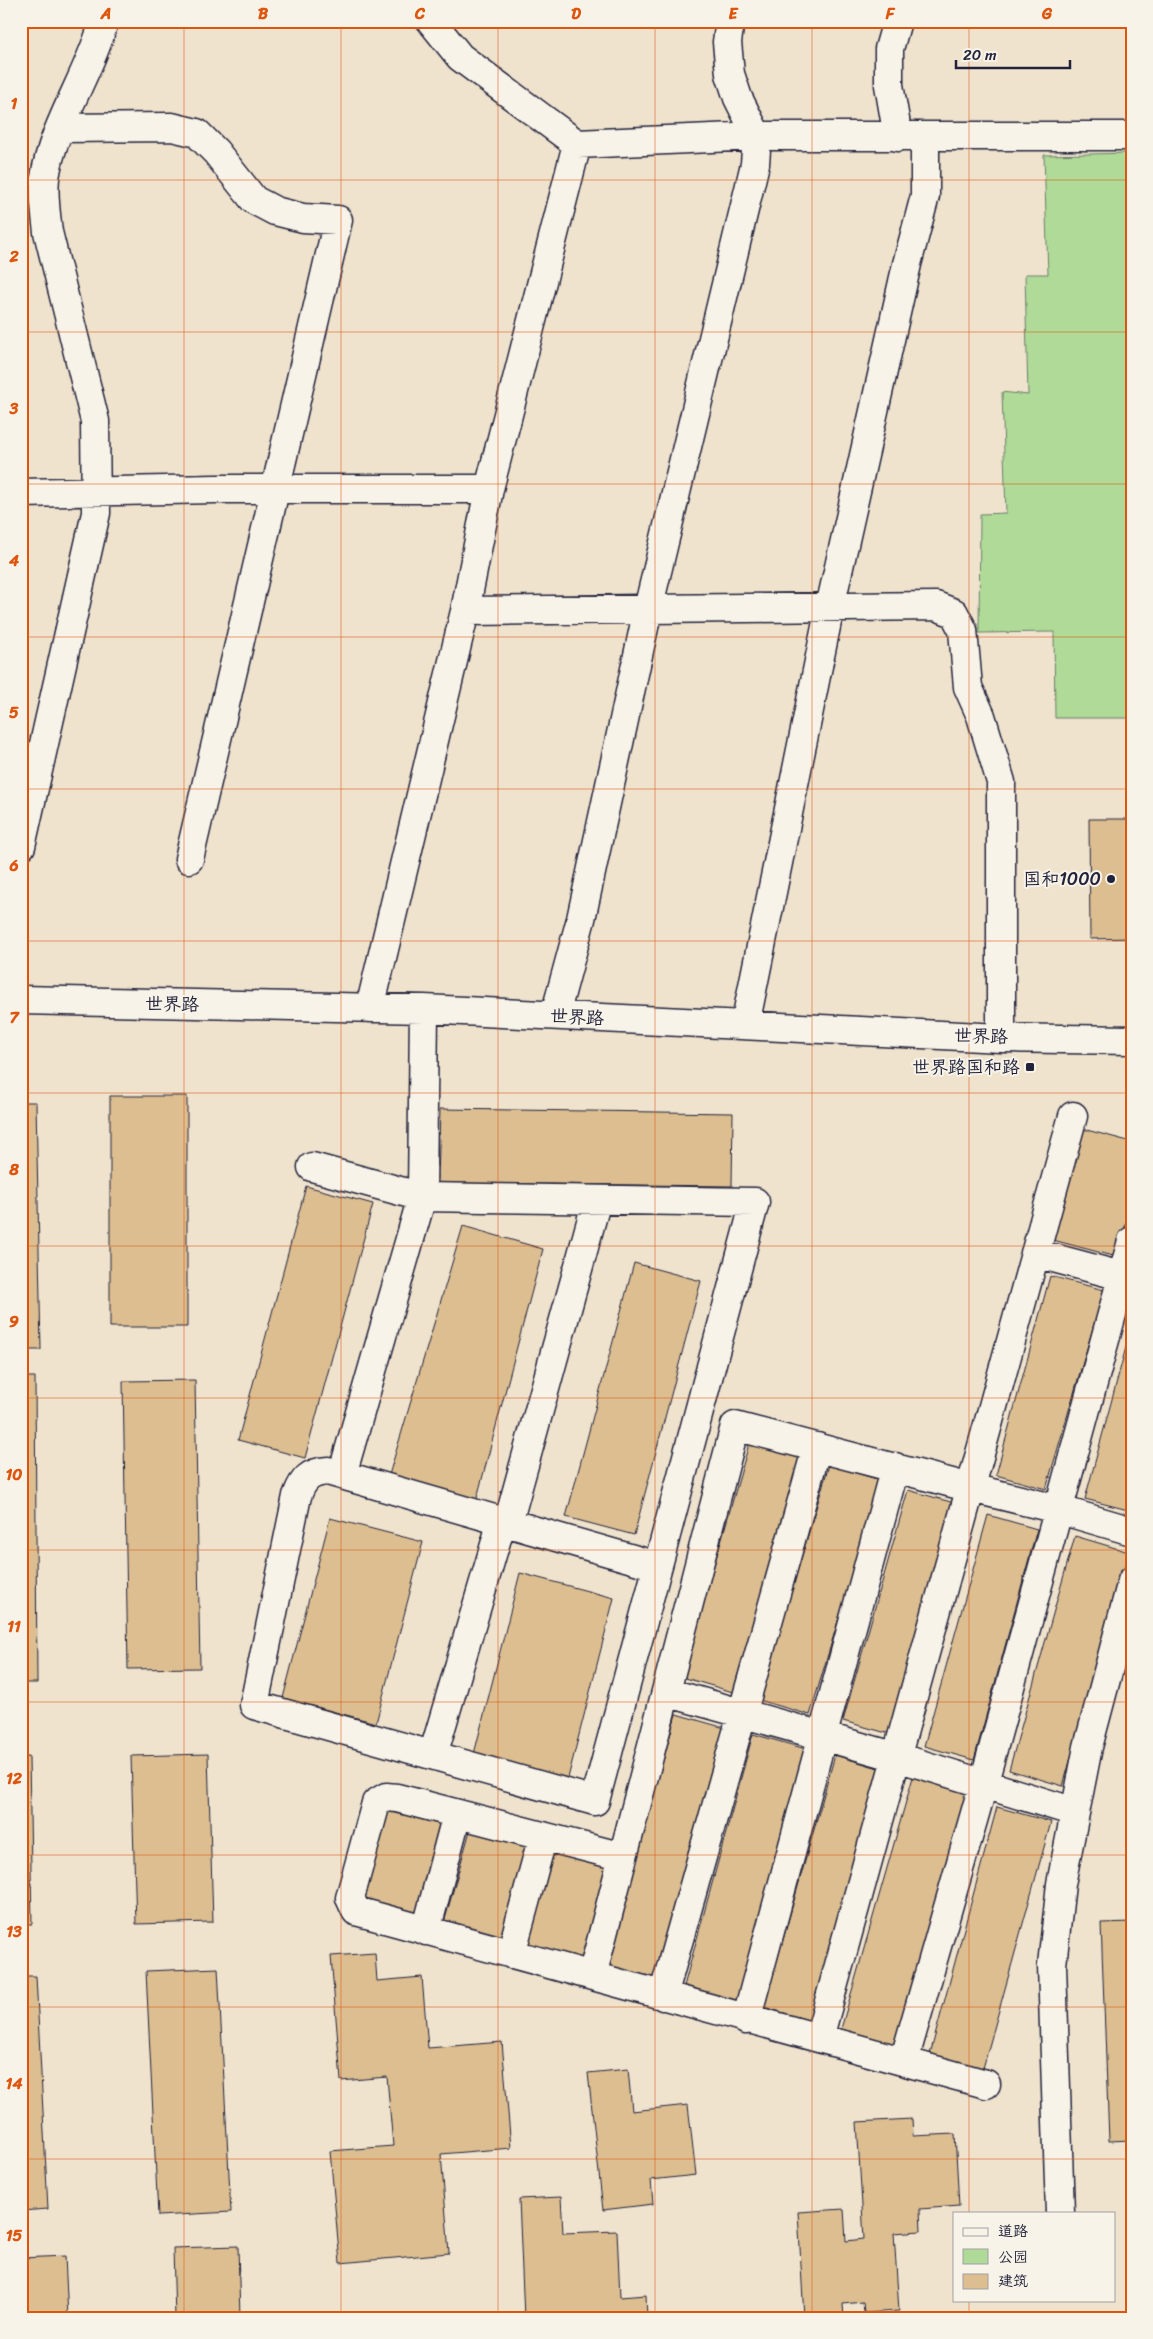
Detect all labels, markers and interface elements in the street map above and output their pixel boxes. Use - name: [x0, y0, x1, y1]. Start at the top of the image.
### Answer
- text: A: [100, 0, 111, 28]
- text: B: [258, 0, 269, 28]
- text: C: [414, 0, 426, 28]
- text: D: [571, 0, 581, 28]
- text: E: [729, 0, 739, 28]
- text: F: [885, 0, 896, 28]
- text: G: [1041, 0, 1053, 28]
- scale bar: [956, 38, 1069, 70]
- text: 20 m: [963, 42, 997, 68]
- text: 1: [11, 89, 18, 118]
- text: 2: [8, 242, 19, 271]
- text: 3: [9, 394, 19, 423]
- text: 4: [8, 546, 19, 575]
- text: 5: [9, 698, 19, 727]
- text: 6: [8, 851, 19, 880]
- place label: 国和1000: [1023, 863, 1101, 895]
- marker: 国和1000: [1105, 873, 1117, 885]
- street label: 世界路: [145, 988, 199, 1020]
- street label: 世界路: [549, 1000, 605, 1034]
- text: 7: [9, 1003, 20, 1032]
- street label: 世界路: [953, 1019, 1009, 1053]
- place label: 世界路国和路: [912, 1051, 1020, 1083]
- marker: 世界路国和路: [1024, 1061, 1036, 1073]
- text: 8: [8, 1155, 19, 1184]
- text: 9: [9, 1307, 19, 1336]
- text: 10: [6, 1460, 22, 1489]
- text: 11: [7, 1612, 21, 1641]
- text: 12: [6, 1764, 23, 1793]
- text: 13: [6, 1917, 22, 1946]
- text: 14: [6, 2069, 22, 2098]
- legend: [953, 2212, 1116, 2302]
- text: 道路: [998, 2218, 1028, 2244]
- text: 15: [6, 2221, 23, 2250]
- text: 公园: [998, 2244, 1028, 2270]
- text: 建筑: [998, 2268, 1028, 2294]

